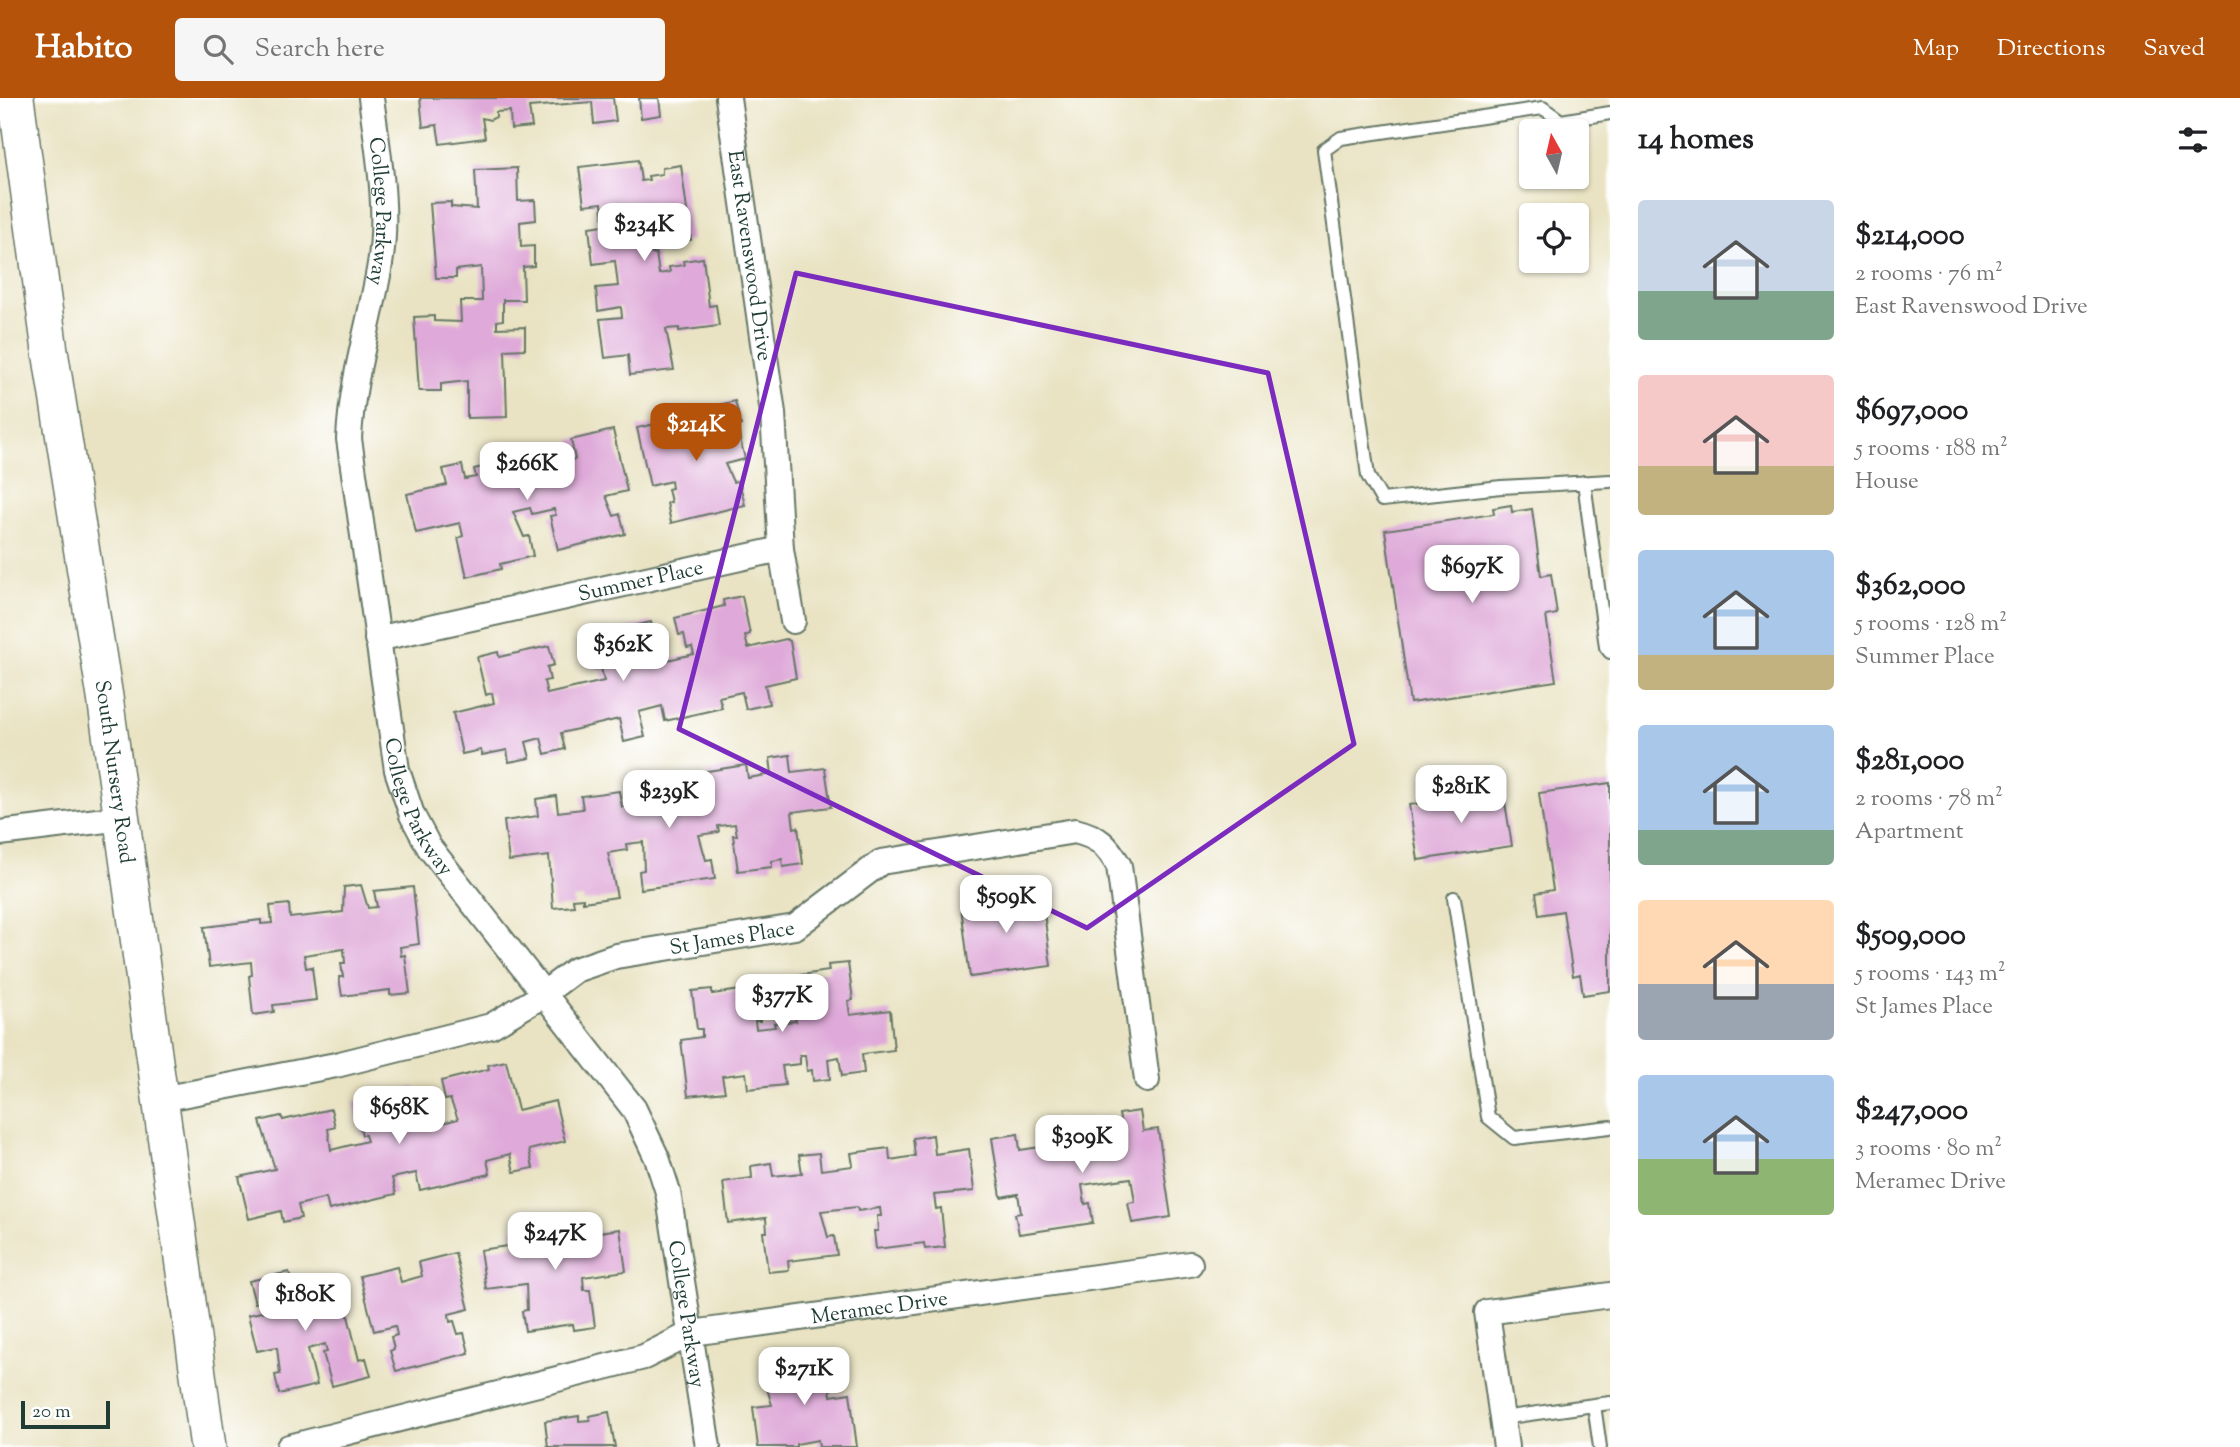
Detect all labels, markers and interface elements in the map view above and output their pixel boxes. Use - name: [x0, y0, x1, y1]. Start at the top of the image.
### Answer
- search box: [175, 18, 665, 81]
- text: Habito: [35, 25, 133, 73]
- icon: search: [199, 30, 237, 68]
- text: Search here: [255, 31, 385, 68]
- text: Map: [1913, 32, 1959, 66]
- text: Directions: [1997, 32, 2105, 66]
- text: Saved: [2143, 32, 2205, 66]
- north arrow: [1519, 119, 1589, 189]
- map controls: [1519, 119, 1589, 273]
- text: 14 homes: [1638, 119, 1754, 162]
- icon: filters: [2174, 121, 2212, 159]
- street label: College Parkway: [359, 135, 396, 288]
- street label: East Ravenswood Drive: [719, 148, 778, 363]
- button: locate: [1519, 203, 1589, 273]
- pin: $234K: [595, 204, 693, 263]
- text: $234K: [614, 209, 674, 242]
- text: $214,000: [1855, 215, 1965, 258]
- icon: home: [1694, 228, 1778, 312]
- text: 2 rooms · 76 m²: [1855, 258, 2003, 291]
- text: East Ravenswood Drive: [1855, 291, 2088, 324]
- text: $697,000: [1855, 390, 1968, 433]
- icon: home: [1694, 403, 1778, 487]
- pin: $214K: [647, 404, 745, 463]
- text: $214K: [666, 409, 726, 442]
- text: 5 rooms · 188 m²: [1855, 433, 2008, 466]
- pin: $266K: [478, 442, 576, 502]
- text: $266K: [496, 448, 558, 481]
- text: House: [1855, 466, 1919, 499]
- pin: $697K: [1423, 546, 1521, 605]
- text: $697K: [1440, 551, 1504, 584]
- street label: Summer Place: [575, 554, 707, 611]
- text: $362,000: [1855, 565, 1966, 608]
- icon: home: [1694, 578, 1778, 662]
- text: 5 rooms · 128 m²: [1855, 608, 2007, 641]
- pin: $362K: [574, 624, 672, 683]
- text: $362K: [593, 629, 653, 662]
- text: Summer Place: [1855, 641, 1995, 674]
- street label: South Nursery Road: [86, 678, 141, 866]
- street label: College Parkway: [375, 736, 460, 883]
- text: $281,000: [1855, 740, 1964, 783]
- icon: home: [1694, 753, 1778, 837]
- pin: $281K: [1412, 766, 1510, 825]
- pin: $239K: [620, 770, 718, 830]
- text: $281K: [1432, 771, 1491, 804]
- text: $239K: [639, 776, 699, 809]
- text: 2 rooms · 78 m²: [1855, 783, 2003, 816]
- text: Apartment: [1855, 816, 1964, 849]
- pin: $509K: [957, 876, 1055, 935]
- text: $509K: [976, 881, 1036, 914]
- street label: St James Place: [668, 914, 797, 964]
- text: $509,000: [1855, 915, 1966, 958]
- icon: home: [1694, 928, 1778, 1012]
- text: 5 rooms · 143 m²: [1855, 958, 2006, 991]
- pin: $377K: [733, 974, 831, 1034]
- text: $377K: [751, 980, 813, 1013]
- text: St James Place: [1855, 991, 1993, 1024]
- pin: $658K: [350, 1086, 448, 1146]
- text: $247,000: [1855, 1090, 1968, 1133]
- text: $658K: [369, 1092, 429, 1125]
- icon: home: [1694, 1103, 1778, 1187]
- pin: $309K: [1033, 1116, 1131, 1175]
- text: $309K: [1051, 1121, 1113, 1154]
- text: 3 rooms · 80 m²: [1855, 1133, 2002, 1166]
- text: Meramec Drive: [1855, 1166, 2006, 1199]
- pin: $247K: [506, 1212, 604, 1272]
- text: $247K: [524, 1218, 586, 1251]
- street label: College Parkway: [659, 1238, 712, 1391]
- pin: $180K: [256, 1274, 354, 1333]
- text: $180K: [275, 1279, 335, 1312]
- street label: Meramec Drive: [809, 1285, 950, 1333]
- pin: $271K: [755, 1348, 853, 1407]
- text: $271K: [774, 1353, 834, 1386]
- scale bar: [21, 1398, 110, 1430]
- text: 20 m: [32, 1399, 71, 1426]

